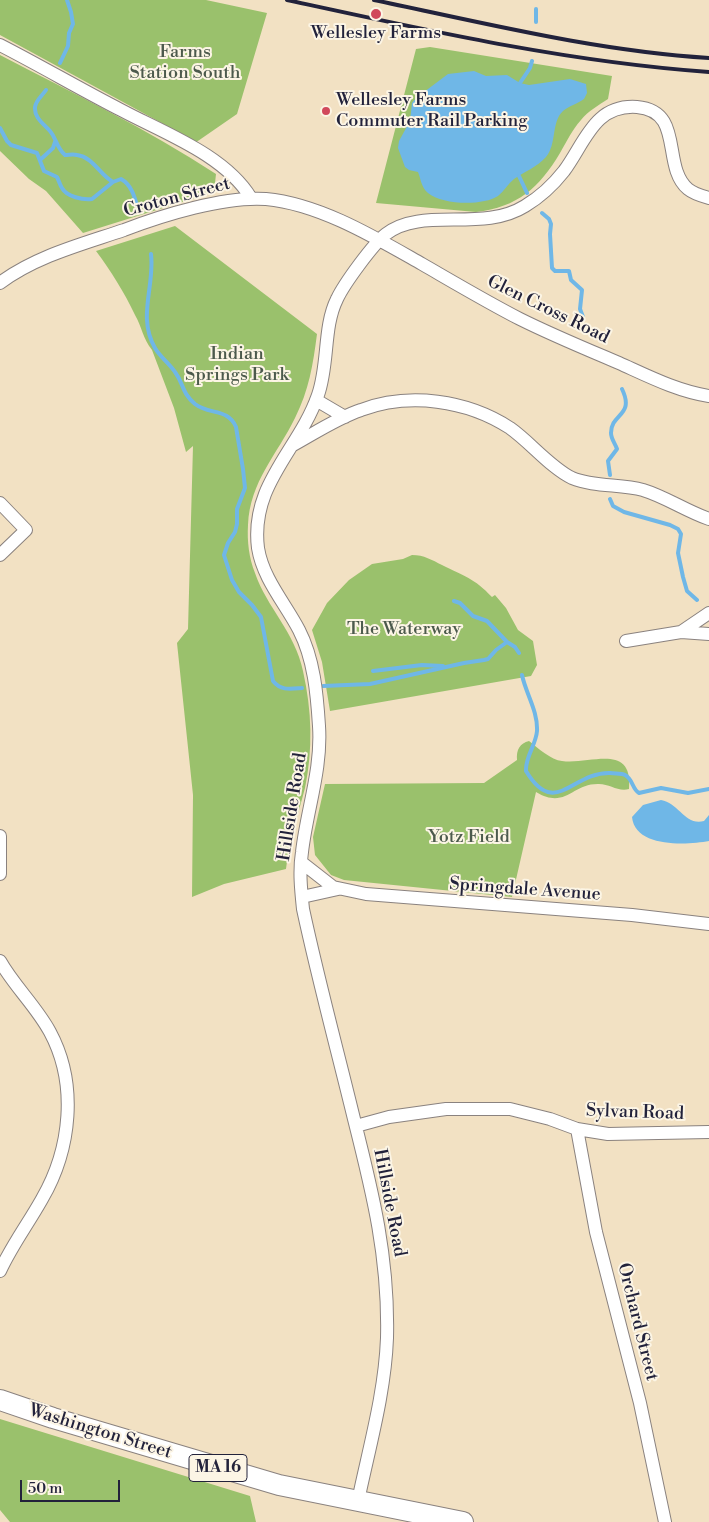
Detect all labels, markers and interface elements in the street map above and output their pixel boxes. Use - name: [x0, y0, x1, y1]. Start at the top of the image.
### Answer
- marker: Wellesley Farms: [369, 7, 383, 21]
- place label: Wellesley Farms: [311, 23, 441, 45]
- park label: Farms Station South: [130, 42, 240, 84]
- place label: Wellesley Farms Commuter Rail Parking: [336, 90, 527, 132]
- marker: Wellesley Farms Commuter Rail Parking: [320, 105, 332, 117]
- street label: Croton Street: [121, 173, 233, 223]
- street label: Glen Cross Road: [483, 271, 613, 349]
- park label: Indian Springs Park: [185, 344, 289, 386]
- park label: The Waterway: [347, 619, 461, 641]
- street label: Hillside Road: [274, 751, 312, 863]
- park label: Yotz Field: [428, 827, 510, 849]
- street label: Springdale Avenue: [449, 874, 601, 906]
- street label: Sylvan Road: [585, 1100, 685, 1126]
- street label: Hillside Road: [368, 1147, 410, 1259]
- street label: Orchard Street: [612, 1261, 662, 1383]
- street label: Washington Street: [26, 1400, 174, 1464]
- road number: MA 16: [189, 1455, 247, 1482]
- scale bar: [22, 1470, 122, 1502]
- text: 50 m: [28, 1479, 62, 1498]

